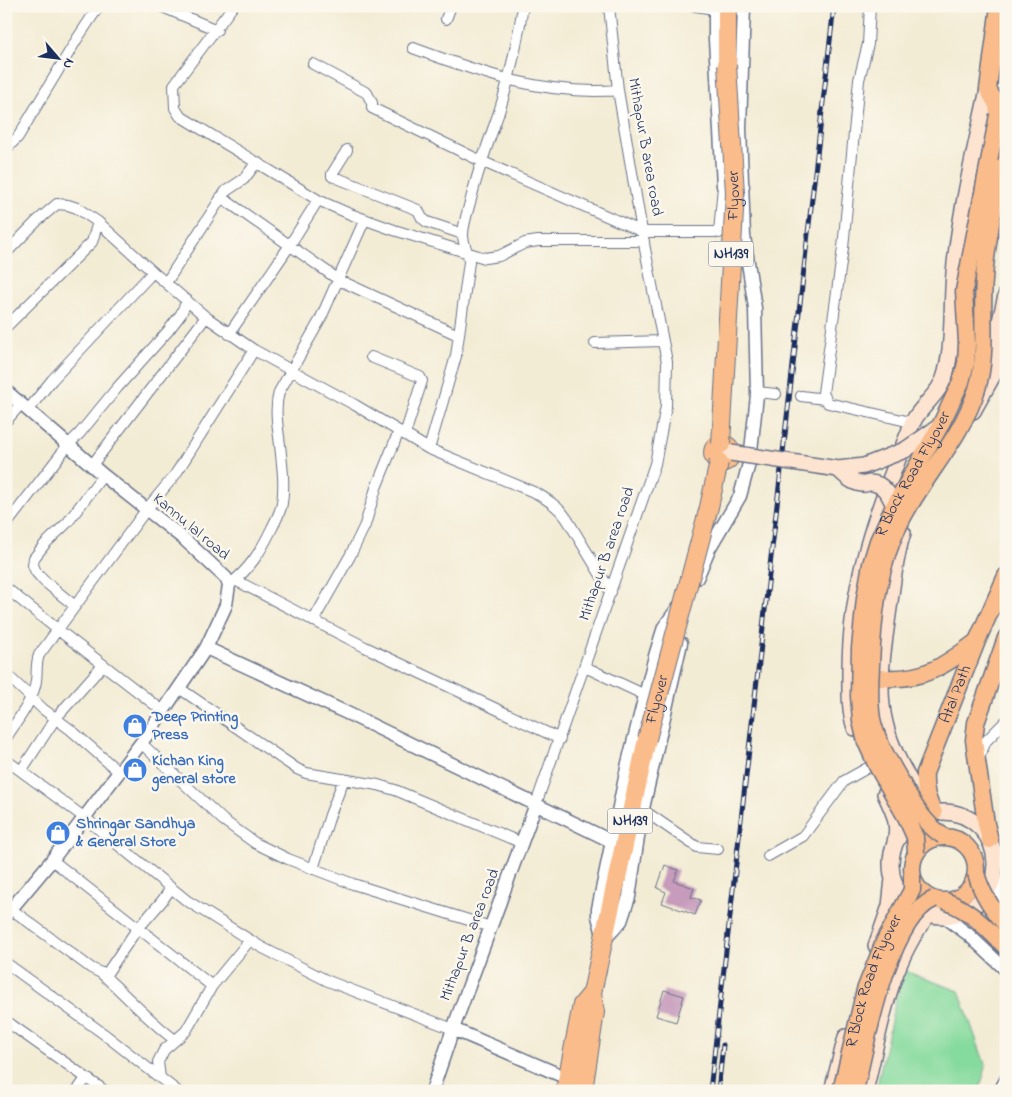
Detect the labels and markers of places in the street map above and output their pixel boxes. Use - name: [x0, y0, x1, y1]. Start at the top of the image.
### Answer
- place label: Deep Printing Press: [151, 705, 238, 747]
- shop icon: Deep Printing Press: [122, 713, 148, 739]
- place label: Kichan King general store: [151, 749, 237, 792]
- shop icon: Kichan King general store: [122, 757, 148, 783]
- place label: Shringar Sandhya & General Store: [75, 812, 196, 854]
- shop icon: Shringar Sandhya & General Store: [45, 820, 71, 846]

